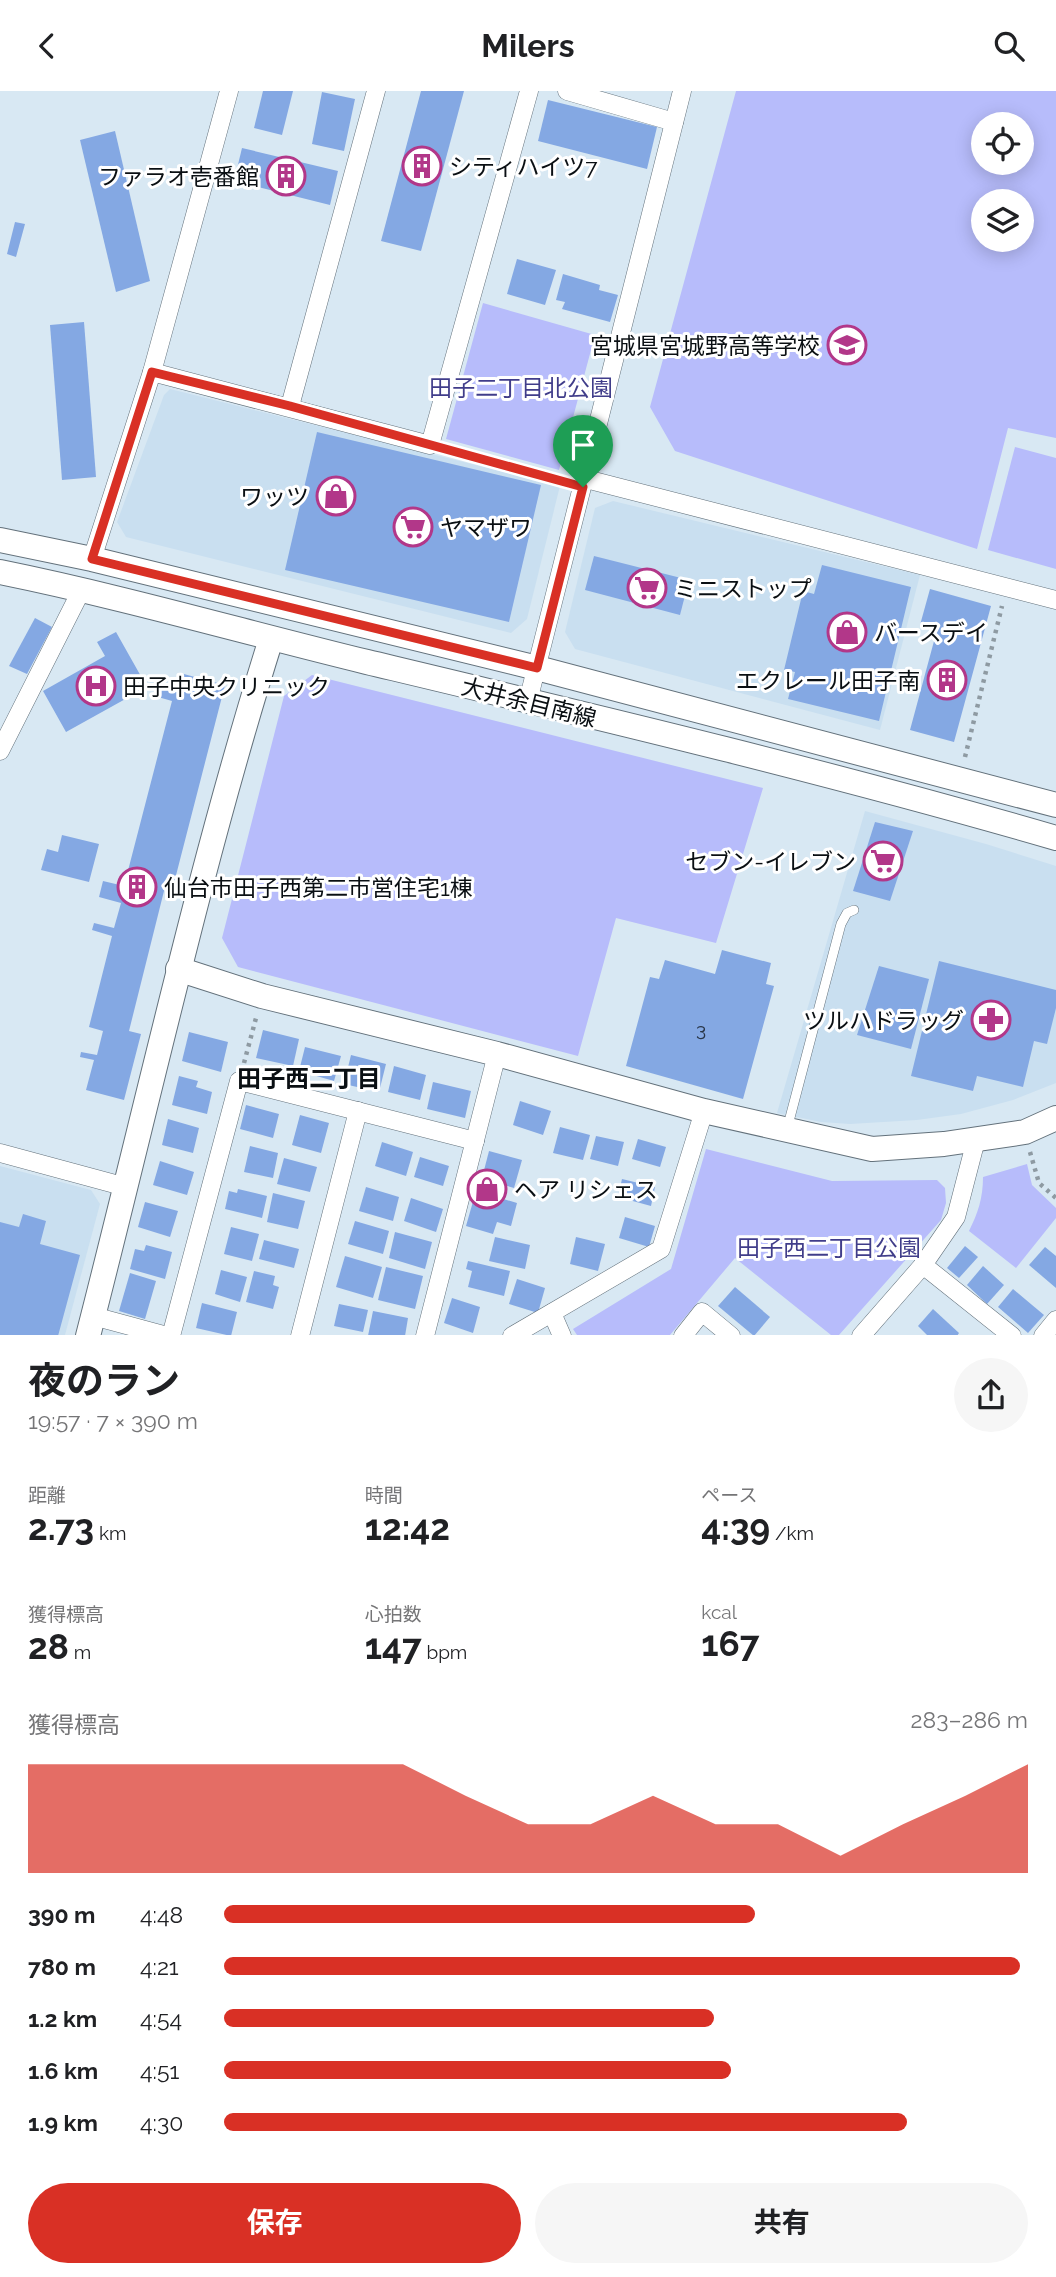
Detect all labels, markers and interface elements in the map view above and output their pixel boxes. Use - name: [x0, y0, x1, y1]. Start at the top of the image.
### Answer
- icon: back: [28, 27, 66, 65]
- text: Milers: [481, 27, 575, 64]
- icon: search: [990, 27, 1028, 65]
- map controls: [971, 112, 1034, 252]
- button: locate: [971, 112, 1034, 175]
- building icon: シティハイツ7: [401, 145, 443, 187]
- place label: シティハイツ7: [449, 153, 598, 180]
- building icon: ファラオ壱番館: [265, 155, 307, 197]
- place label: ファラオ壱番館: [98, 163, 259, 190]
- button: layers: [971, 189, 1034, 252]
- school or university icon: 宮城県宮城野高等学校: [826, 324, 868, 366]
- place label: 宮城県宮城野高等学校: [590, 332, 820, 359]
- park label: 田子二丁目北公園: [429, 374, 613, 401]
- pin: [553, 415, 613, 487]
- icon: arrive: [564, 426, 602, 464]
- shop icon: ワッツ: [315, 475, 357, 517]
- place label: ワッツ: [240, 483, 309, 510]
- supermarket icon: ヤマザワ: [392, 506, 434, 548]
- place label: ヤマザワ: [440, 514, 532, 541]
- supermarket icon: ミニストップ: [626, 567, 668, 609]
- place label: ミニストップ: [674, 575, 812, 602]
- shop icon: バースデイ: [826, 611, 868, 653]
- place label: バースデイ: [874, 619, 988, 646]
- building icon: エクレール田子南: [926, 659, 968, 701]
- hospital icon: 田子中央クリニック: [75, 665, 117, 707]
- place label: エクレール田子南: [736, 667, 920, 694]
- street label: 大井余目南線: [459, 672, 599, 732]
- place label: 田子中央クリニック: [123, 673, 330, 700]
- supermarket icon: セブン-イレブン: [862, 840, 904, 882]
- place label: セブン-イレブン: [685, 848, 856, 875]
- building icon: 仙台市田子西第二市営住宅1棟: [116, 866, 158, 908]
- place label: 仙台市田子西第二市営住宅1棟: [164, 874, 473, 901]
- pharmacy icon: ツルハドラッグ: [970, 999, 1012, 1041]
- place label: ツルハドラッグ: [803, 1007, 964, 1034]
- house number: 3: [696, 1018, 706, 1040]
- district label: 田子西二丁目: [237, 1064, 381, 1093]
- shop icon: ヘア リシェス: [466, 1168, 508, 1210]
- place label: ヘア リシェス: [514, 1176, 658, 1203]
- park label: 田子西二丁目公園: [737, 1234, 921, 1261]
- text: 夜のラン: [28, 1358, 180, 1403]
- button: share: [954, 1358, 1028, 1432]
- text: 19:57 · 7 × 390 m: [28, 1407, 198, 1434]
- text: 距離: [28, 1484, 66, 1506]
- text: 時間: [365, 1484, 403, 1506]
- text: ペース: [701, 1484, 757, 1506]
- text: 2.73: [28, 1507, 94, 1548]
- text: 12:42: [365, 1507, 450, 1548]
- text: 4:39: [701, 1507, 770, 1548]
- text: km: [94, 1522, 126, 1544]
- text: /km: [770, 1522, 814, 1544]
- text: kcal: [701, 1601, 737, 1623]
- text: 獲得標高: [28, 1603, 104, 1625]
- text: 心拍数: [365, 1603, 422, 1625]
- text: 167: [701, 1623, 760, 1664]
- text: 28: [28, 1626, 69, 1667]
- text: 147: [365, 1626, 422, 1667]
- text: m: [69, 1641, 91, 1663]
- text: bpm: [422, 1641, 467, 1663]
- text: 283–286 m: [911, 1706, 1028, 1733]
- text: 獲得標高: [28, 1711, 120, 1738]
- text: 390 m: [28, 1901, 95, 1928]
- text: 4:48: [140, 1901, 183, 1928]
- text: 780 m: [28, 1953, 96, 1980]
- text: 4:21: [140, 1953, 179, 1980]
- text: 1.2 km: [28, 2005, 97, 2032]
- text: 4:54: [140, 2005, 182, 2032]
- text: 1.6 km: [28, 2057, 98, 2084]
- text: 4:51: [140, 2057, 179, 2084]
- text: 1.9 km: [28, 2109, 98, 2136]
- text: 4:30: [140, 2109, 183, 2136]
- button: 保存: [28, 2183, 521, 2263]
- button: 共有: [535, 2183, 1028, 2263]

